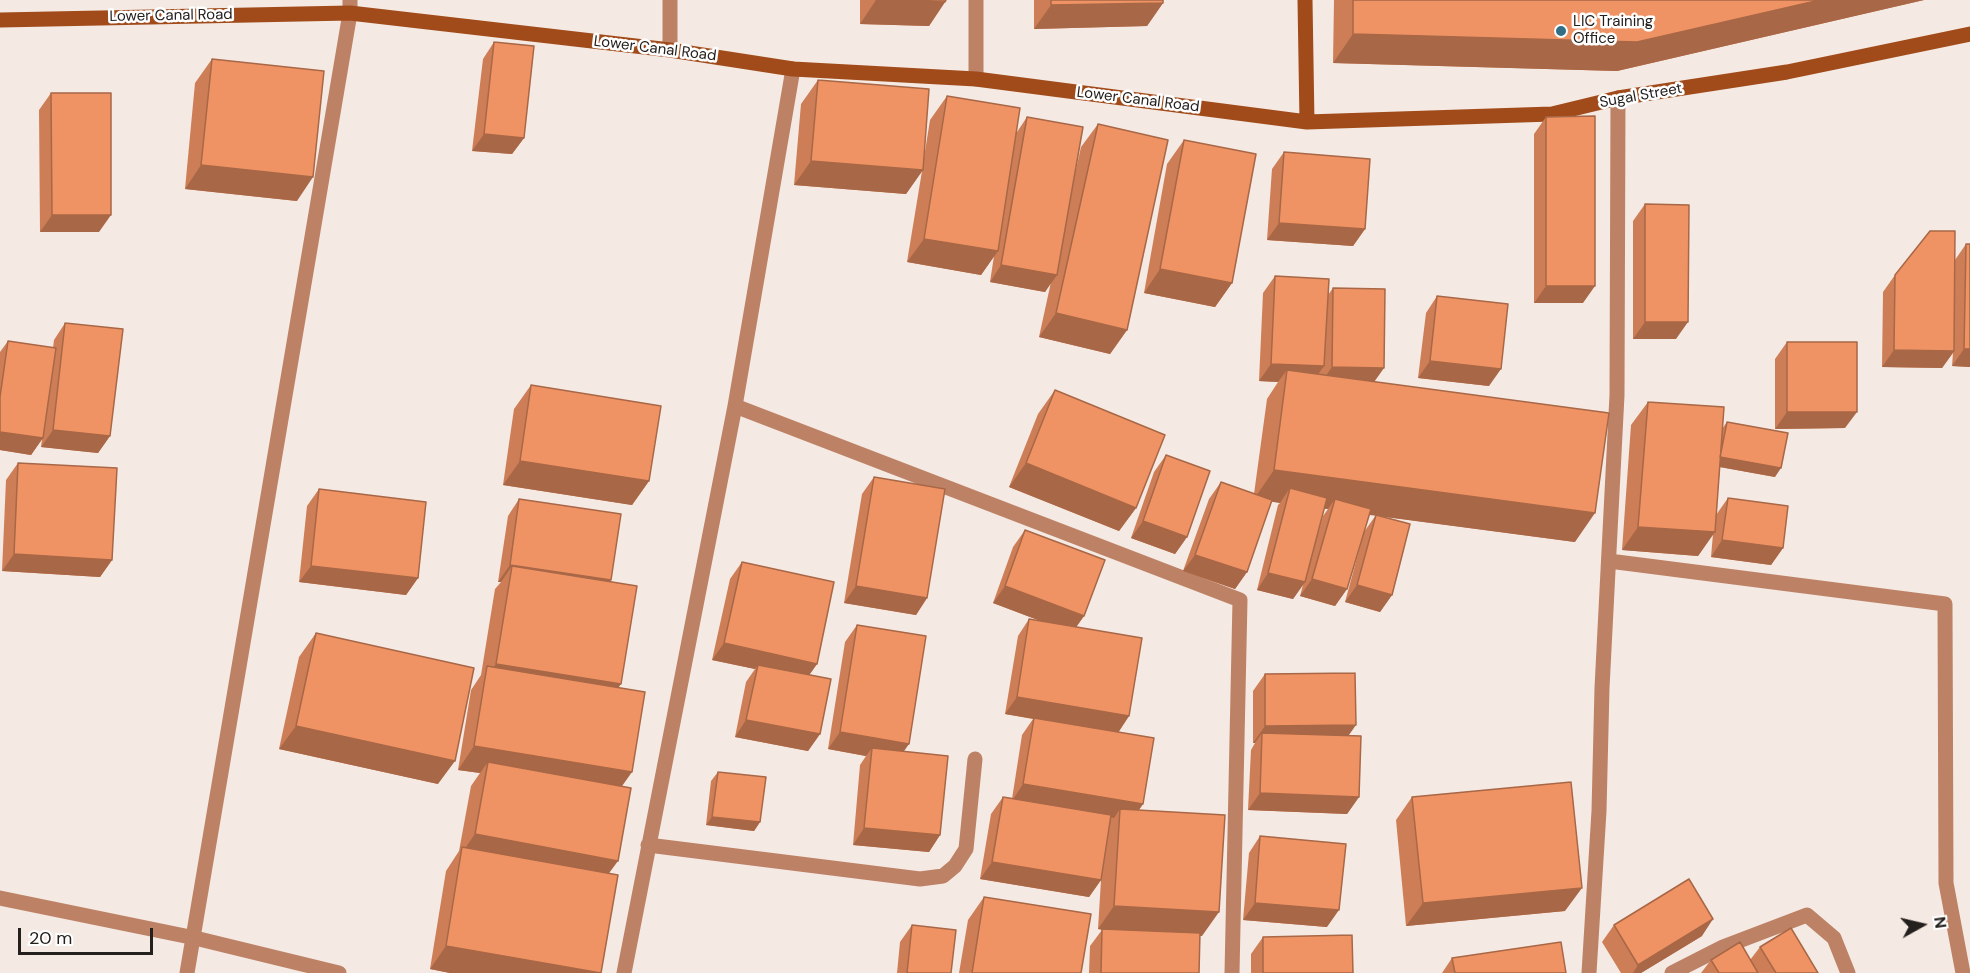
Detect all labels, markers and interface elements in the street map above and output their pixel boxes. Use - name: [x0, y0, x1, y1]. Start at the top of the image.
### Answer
- street label: Lower Canal Road: [109, 6, 233, 26]
- place label: LIC Training Office: [1573, 13, 1653, 48]
- marker: LIC Training Office: [1554, 24, 1568, 38]
- street label: Lower Canal Road: [593, 33, 717, 65]
- street label: Sugal Street: [1598, 80, 1684, 112]
- street label: Lower Canal Road: [1076, 84, 1200, 116]
- north arrow: [1892, 895, 1952, 955]
- text: N: [1929, 915, 1952, 930]
- scale bar: [21, 916, 156, 954]
- text: 20 m: [29, 926, 72, 950]

